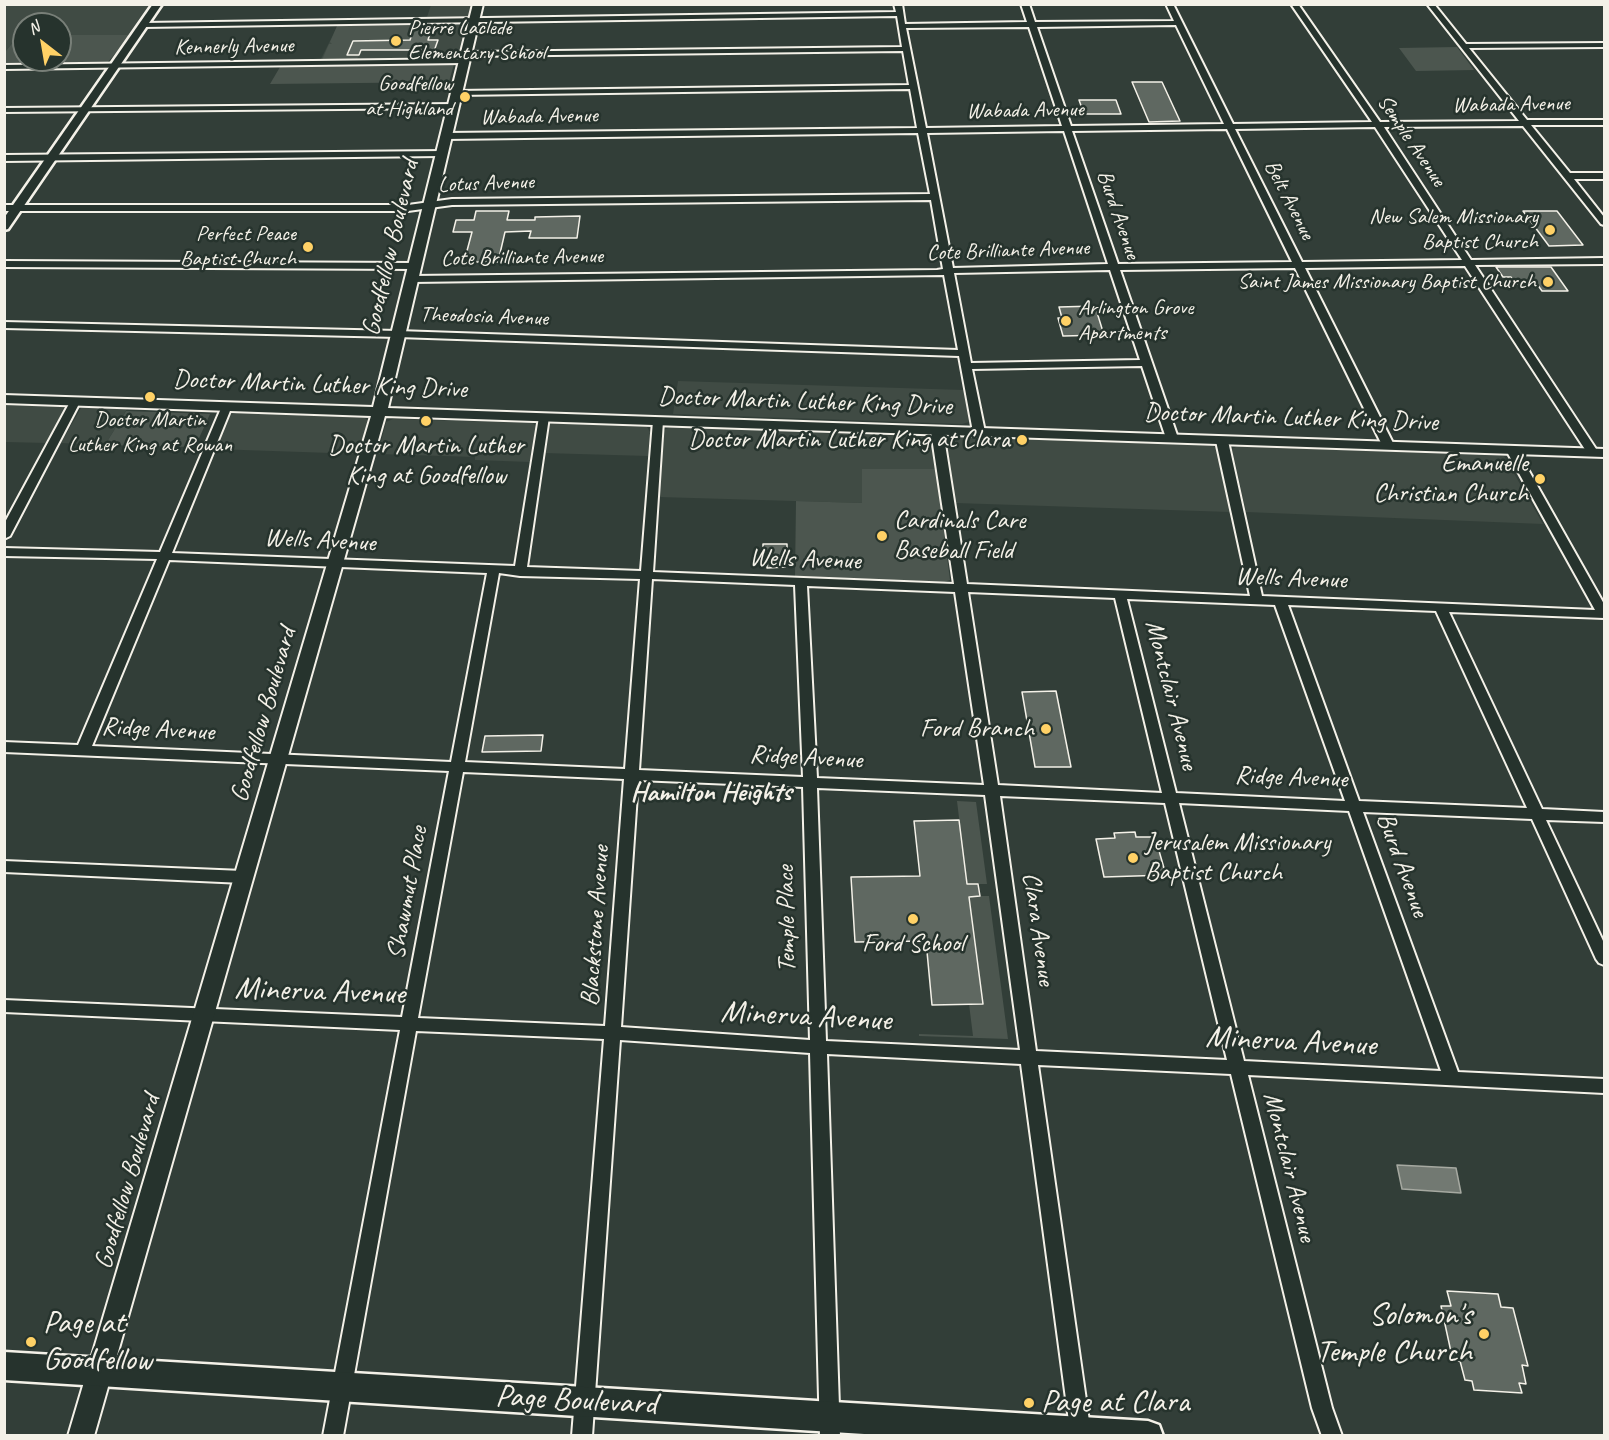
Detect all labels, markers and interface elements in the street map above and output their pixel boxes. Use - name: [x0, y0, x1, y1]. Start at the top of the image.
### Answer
- north arrow: [12, 12, 72, 72]
- place label: Pierre Laclede Elementary School: [408, 15, 545, 66]
- text: N: [24, 17, 43, 39]
- street label: Kennerly Avenue: [174, 33, 294, 61]
- marker: Pierre Laclede Elementary School: [389, 34, 403, 48]
- place label: Goodfellow at Highland: [365, 71, 453, 122]
- marker: Goodfellow at Highland: [458, 90, 472, 104]
- street label: Semple Avenue: [1371, 90, 1451, 192]
- street label: Wabada Avenue: [1452, 91, 1570, 119]
- street label: Wabada Avenue: [966, 97, 1084, 125]
- street label: Wabada Avenue: [480, 103, 598, 131]
- street label: Belt Avenue: [1258, 156, 1320, 244]
- street label: Goodfellow Boulevard: [356, 157, 426, 339]
- street label: Burd Avenue: [1091, 167, 1145, 263]
- street label: Lotus Avenue: [438, 169, 534, 199]
- place label: New Salem Missionary Baptist Church: [1369, 204, 1538, 255]
- place label: Perfect Peace Baptist Church: [180, 221, 296, 272]
- marker: New Salem Missionary Baptist Church: [1543, 223, 1557, 237]
- street label: Cote Brilliante Avenue: [926, 235, 1090, 267]
- marker: Perfect Peace Baptist Church: [301, 240, 315, 254]
- street label: Cote Brilliante Avenue: [441, 243, 603, 273]
- place label: Saint James Missionary Baptist Church: [1238, 269, 1536, 295]
- marker: Saint James Missionary Baptist Church: [1541, 275, 1555, 289]
- place label: Arlington Grove Apartments: [1078, 295, 1193, 346]
- street label: Theodosia Avenue: [419, 302, 549, 332]
- marker: Arlington Grove Apartments: [1059, 314, 1073, 328]
- street label: Doctor Martin Luther King Drive: [172, 364, 468, 406]
- street label: Doctor Martin Luther King Drive: [657, 381, 953, 423]
- marker: Doctor Martin Luther King at Rowan: [143, 390, 157, 404]
- street label: Doctor Martin Luther King Drive: [1143, 397, 1439, 439]
- place label: Doctor Martin Luther King at Rowan: [68, 407, 232, 458]
- marker: Doctor Martin Luther King at Goodfellow: [419, 414, 433, 428]
- place label: Doctor Martin Luther King at Clara: [688, 424, 1010, 456]
- place label: Doctor Martin Luther King at Goodfellow: [328, 430, 524, 491]
- marker: Doctor Martin Luther King at Clara: [1015, 433, 1029, 447]
- place label: Emanuelle Christian Church: [1373, 448, 1528, 509]
- marker: Emanuelle Christian Church: [1533, 472, 1547, 486]
- place label: Cardinals Care Baseball Field: [894, 505, 1025, 566]
- street label: Wells Avenue: [264, 523, 376, 559]
- marker: Cardinals Care Baseball Field: [875, 529, 889, 543]
- street label: Wells Avenue: [749, 542, 861, 578]
- street label: Wells Avenue: [1235, 561, 1347, 597]
- street label: Montclair Avenue: [1137, 617, 1205, 773]
- street label: Goodfellow Boulevard: [224, 624, 304, 806]
- street label: Ridge Avenue: [101, 711, 215, 749]
- place label: Ford Branch: [920, 713, 1034, 745]
- marker: Ford Branch: [1039, 722, 1053, 736]
- street label: Ridge Avenue: [749, 739, 863, 777]
- street label: Ridge Avenue: [1234, 760, 1348, 796]
- district label: Hamilton Heights: [630, 777, 792, 809]
- street label: Burd Avenue: [1369, 809, 1435, 921]
- street label: Shawmut Place: [381, 824, 435, 962]
- place label: Jerusalem Missionary Baptist Church: [1145, 827, 1330, 888]
- street label: Blackstone Avenue: [575, 845, 617, 1007]
- marker: Jerusalem Missionary Baptist Church: [1126, 851, 1140, 865]
- street label: Temple Place: [770, 865, 804, 973]
- street label: Clara Avenue: [1015, 870, 1061, 988]
- marker: Ford School: [906, 912, 920, 926]
- place label: Ford School: [862, 928, 964, 960]
- street label: Minerva Avenue: [234, 970, 406, 1014]
- street label: Minerva Avenue: [720, 993, 892, 1041]
- street label: Minerva Avenue: [1205, 1018, 1377, 1066]
- street label: Montclair Avenue: [1255, 1089, 1323, 1245]
- street label: Goodfellow Boulevard: [88, 1091, 168, 1273]
- place label: Solomon's Temple Church: [1316, 1297, 1472, 1372]
- place label: Page at Goodfellow: [43, 1305, 152, 1380]
- marker: Solomon's Temple Church: [1477, 1327, 1491, 1341]
- marker: Page at Goodfellow: [24, 1335, 38, 1349]
- street label: Page Boulevard: [494, 1378, 658, 1424]
- place label: Page at Clara: [1041, 1384, 1189, 1422]
- marker: Page at Clara: [1022, 1396, 1036, 1410]

